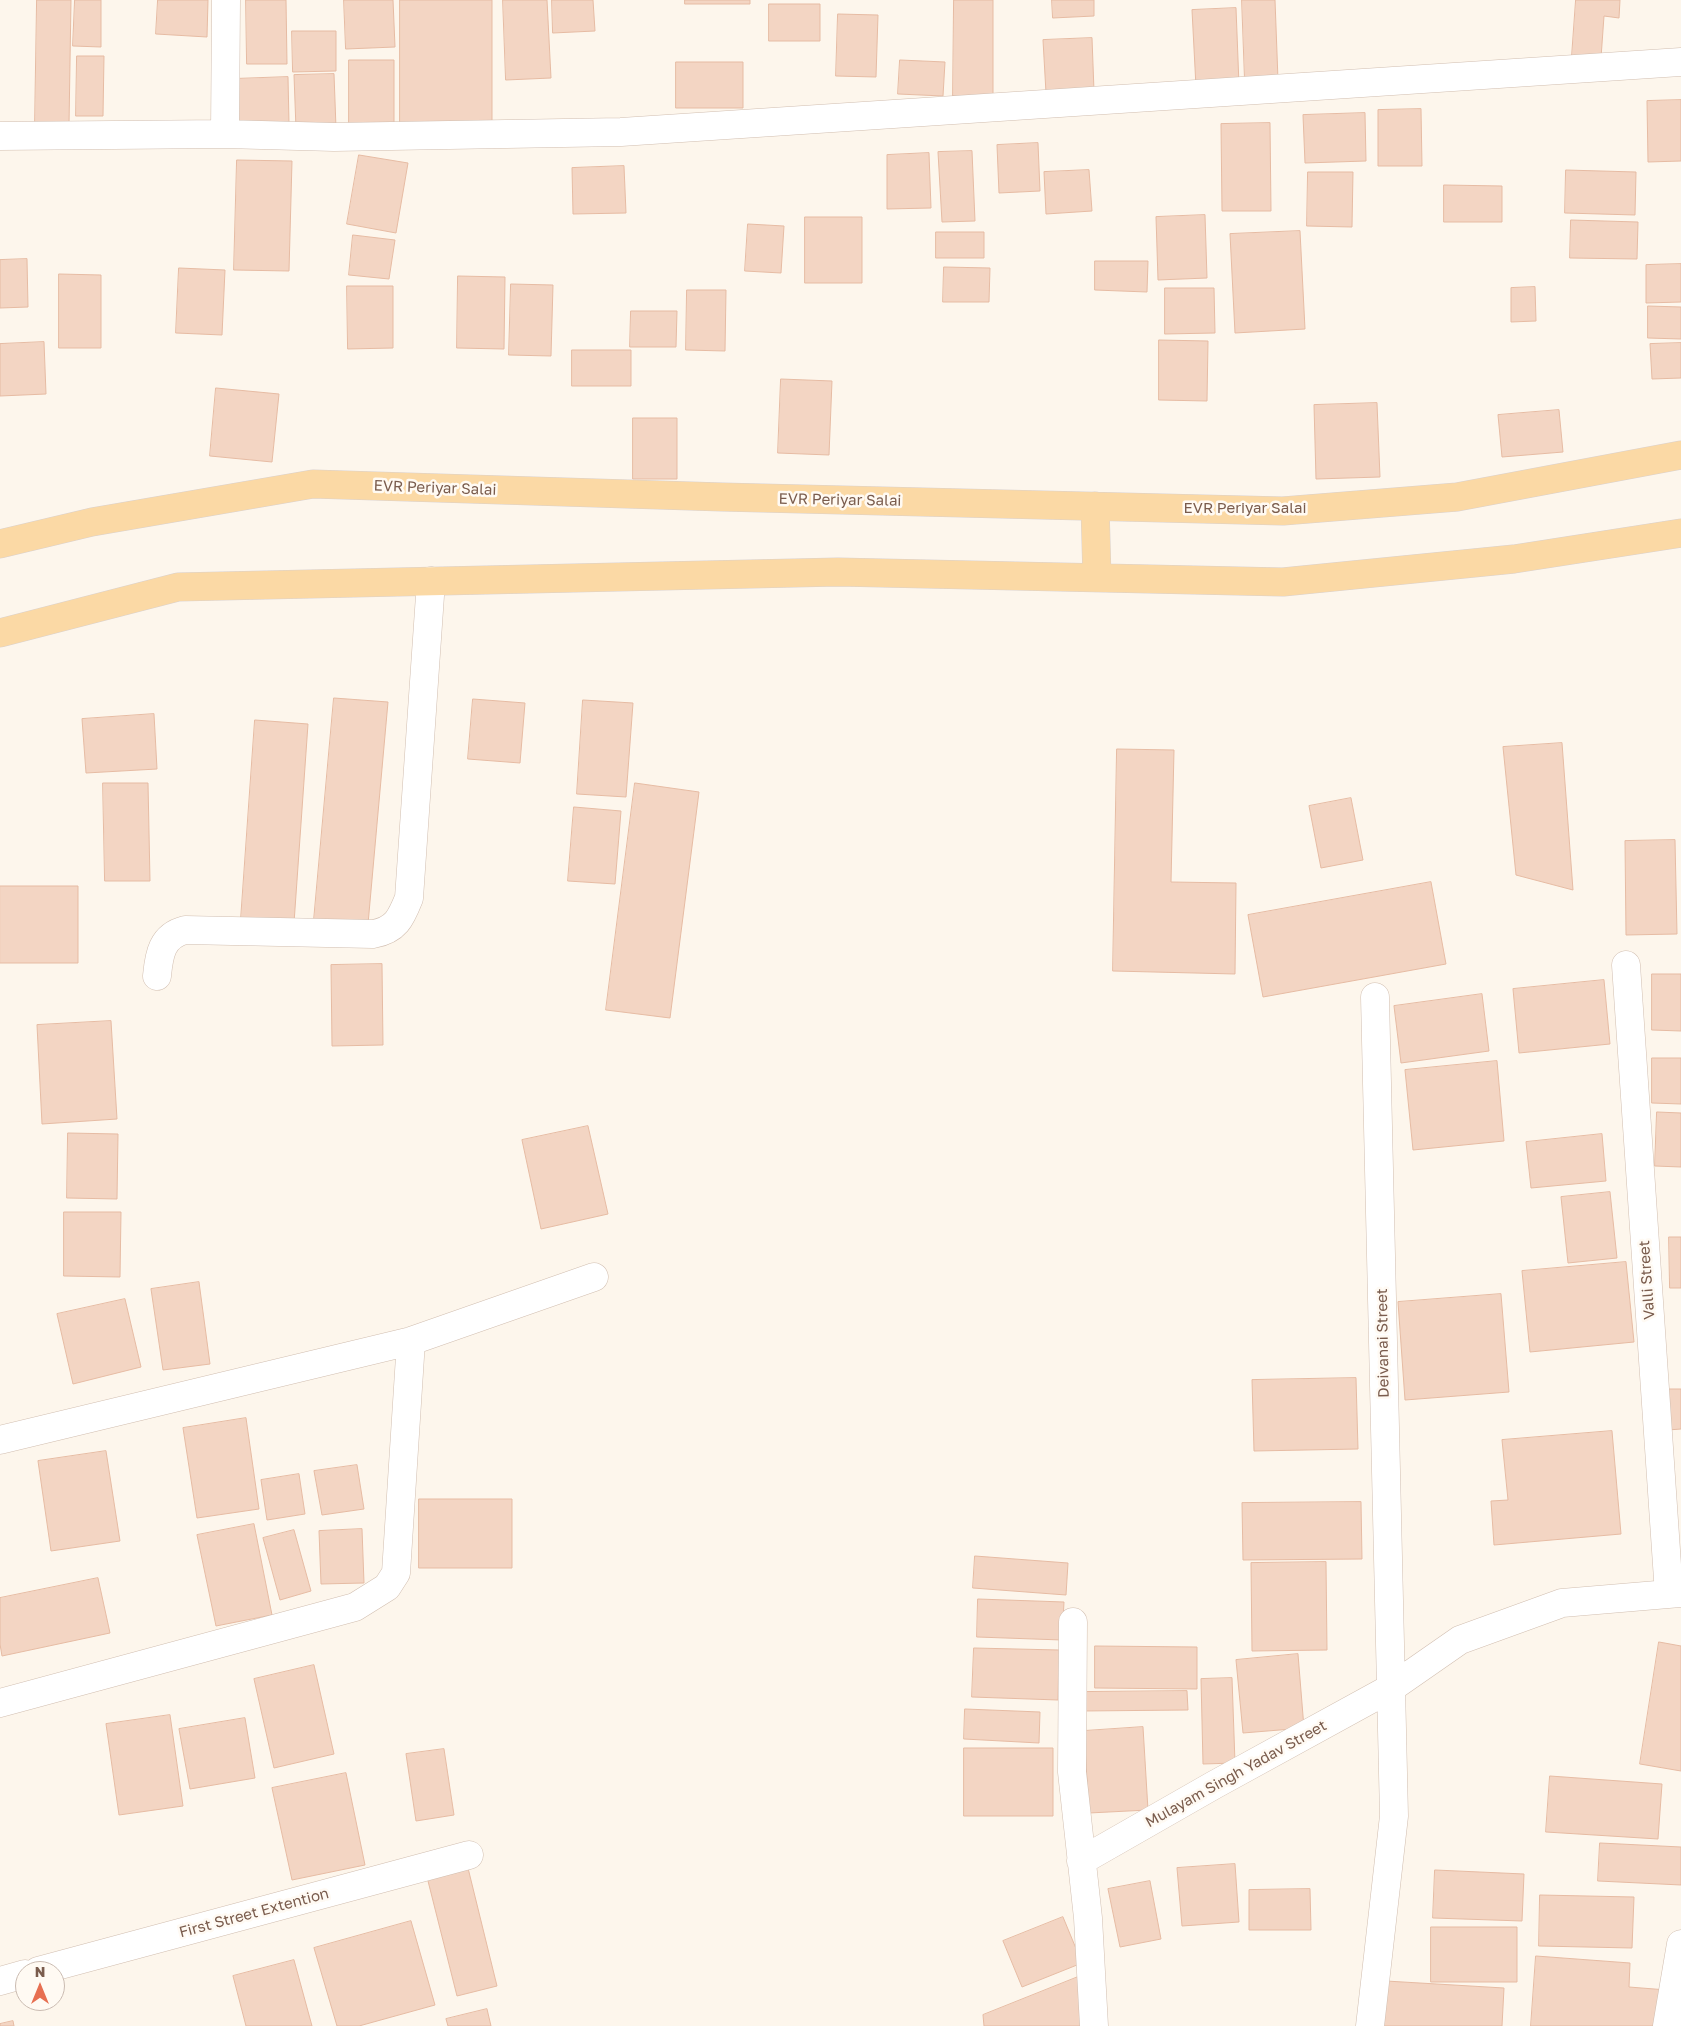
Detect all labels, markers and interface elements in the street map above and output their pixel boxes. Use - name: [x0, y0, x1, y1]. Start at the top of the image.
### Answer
- street label: EVR Periyar Salai: [373, 477, 497, 499]
- street label: EVR Periyar Salai: [778, 490, 902, 510]
- street label: EVR Periyar Salai: [1184, 499, 1306, 517]
- street label: Valli Street: [1635, 1240, 1659, 1320]
- street label: Deivanai Street: [1373, 1288, 1393, 1398]
- street label: Mulayam Singh Yadav Street: [1142, 1717, 1330, 1831]
- street label: First Street Extention: [177, 1884, 331, 1942]
- north arrow: [15, 1961, 65, 2011]
- text: N: [35, 1963, 45, 1980]

